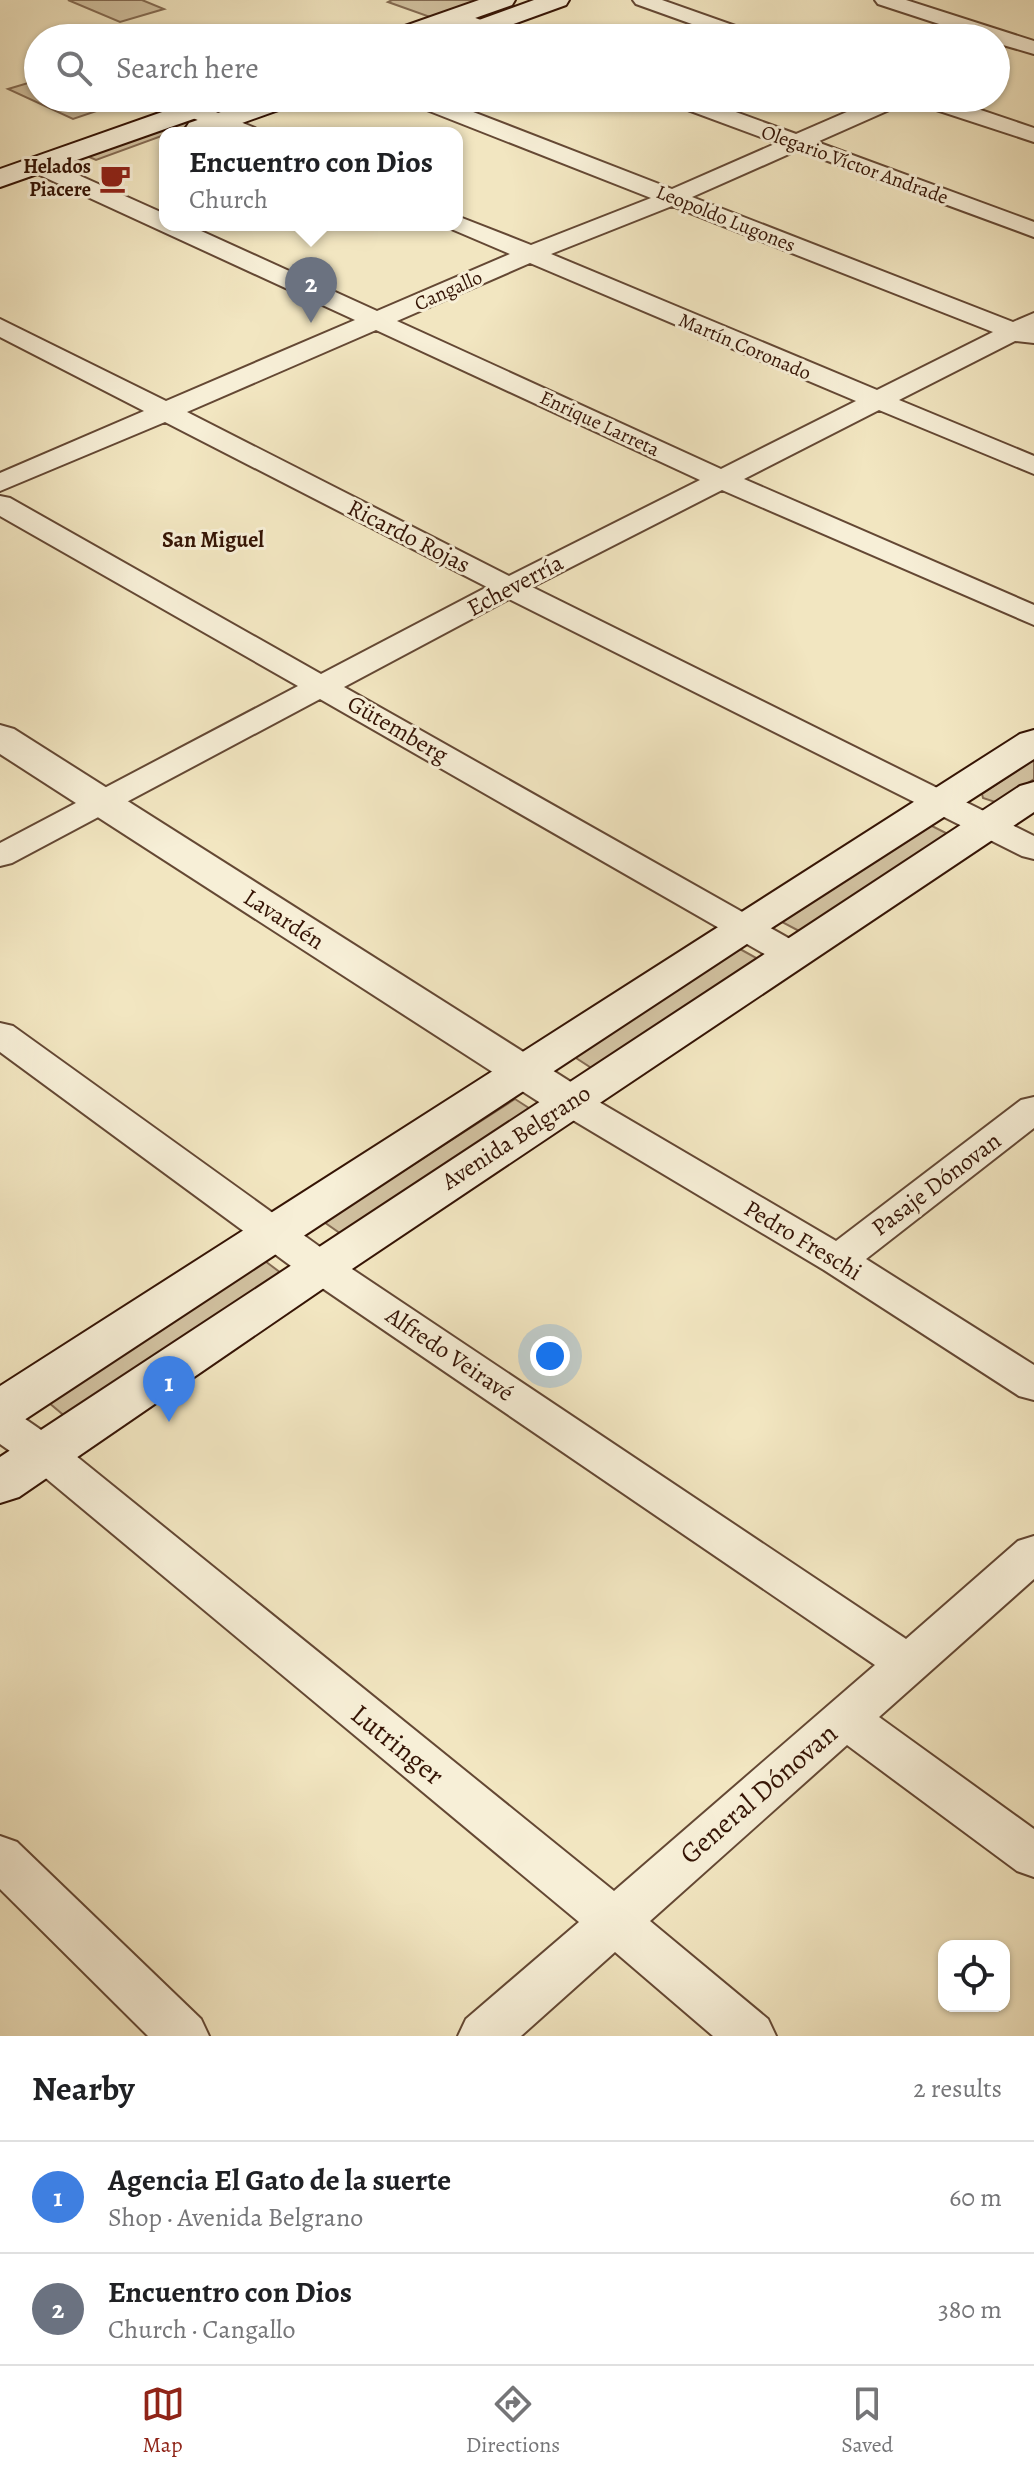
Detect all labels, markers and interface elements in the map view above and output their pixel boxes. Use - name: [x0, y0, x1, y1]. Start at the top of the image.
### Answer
- search box: [24, 24, 1010, 112]
- icon: search: [52, 46, 96, 90]
- text: Search here: [116, 48, 259, 88]
- street label: Olegario Víctor Andrade: [758, 118, 952, 211]
- popup: [159, 127, 463, 231]
- text: Encuentro con Dios: [189, 142, 433, 182]
- place label: Helados Piacere: [23, 153, 91, 203]
- cafe icon: Helados Piacere: [98, 161, 132, 195]
- street label: Leopoldo Lugones: [652, 178, 799, 259]
- text: Church: [189, 182, 268, 217]
- pin: 2: [285, 257, 337, 323]
- street label: Cangallo: [410, 264, 486, 317]
- street label: Martín Coronado: [674, 306, 815, 387]
- street label: Enrique Larreta: [536, 384, 665, 463]
- street label: Ricardo Rojas: [342, 491, 476, 581]
- district label: San Miguel: [162, 525, 264, 555]
- street label: Echeverría: [461, 546, 569, 624]
- street label: Gütemberg: [342, 687, 454, 771]
- street label: Lavardén: [237, 881, 331, 957]
- street label: Avenida Belgrano: [435, 1077, 597, 1198]
- street label: Pasaje Dónovan: [865, 1125, 1007, 1243]
- street label: Pedro Freschi: [738, 1192, 868, 1288]
- street label: Alfredo Veiravé: [379, 1299, 520, 1409]
- your location: [530, 1336, 570, 1376]
- pin: 1: [143, 1356, 195, 1422]
- street label: Lutringer: [343, 1695, 452, 1794]
- street label: General Dónovan: [672, 1715, 846, 1873]
- map controls: [938, 1940, 1010, 2012]
- button: locate: [938, 1940, 1010, 2012]
- text: Nearby: [32, 2065, 135, 2112]
- text: 2 results: [913, 2071, 1002, 2106]
- text: Agencia El Gato de la suerte: [108, 2160, 451, 2200]
- text: 1: [53, 2180, 63, 2215]
- text: 60 m: [949, 2180, 1002, 2215]
- text: Shop · Avenida Belgrano: [108, 2200, 363, 2235]
- text: Encuentro con Dios: [108, 2272, 352, 2312]
- text: 2: [52, 2292, 64, 2327]
- text: 380 m: [938, 2292, 1002, 2327]
- text: Church · Cangallo: [108, 2312, 295, 2347]
- tab: Map: [141, 2382, 185, 2460]
- tab: Directions: [466, 2382, 560, 2460]
- tab: Saved: [841, 2382, 893, 2460]

